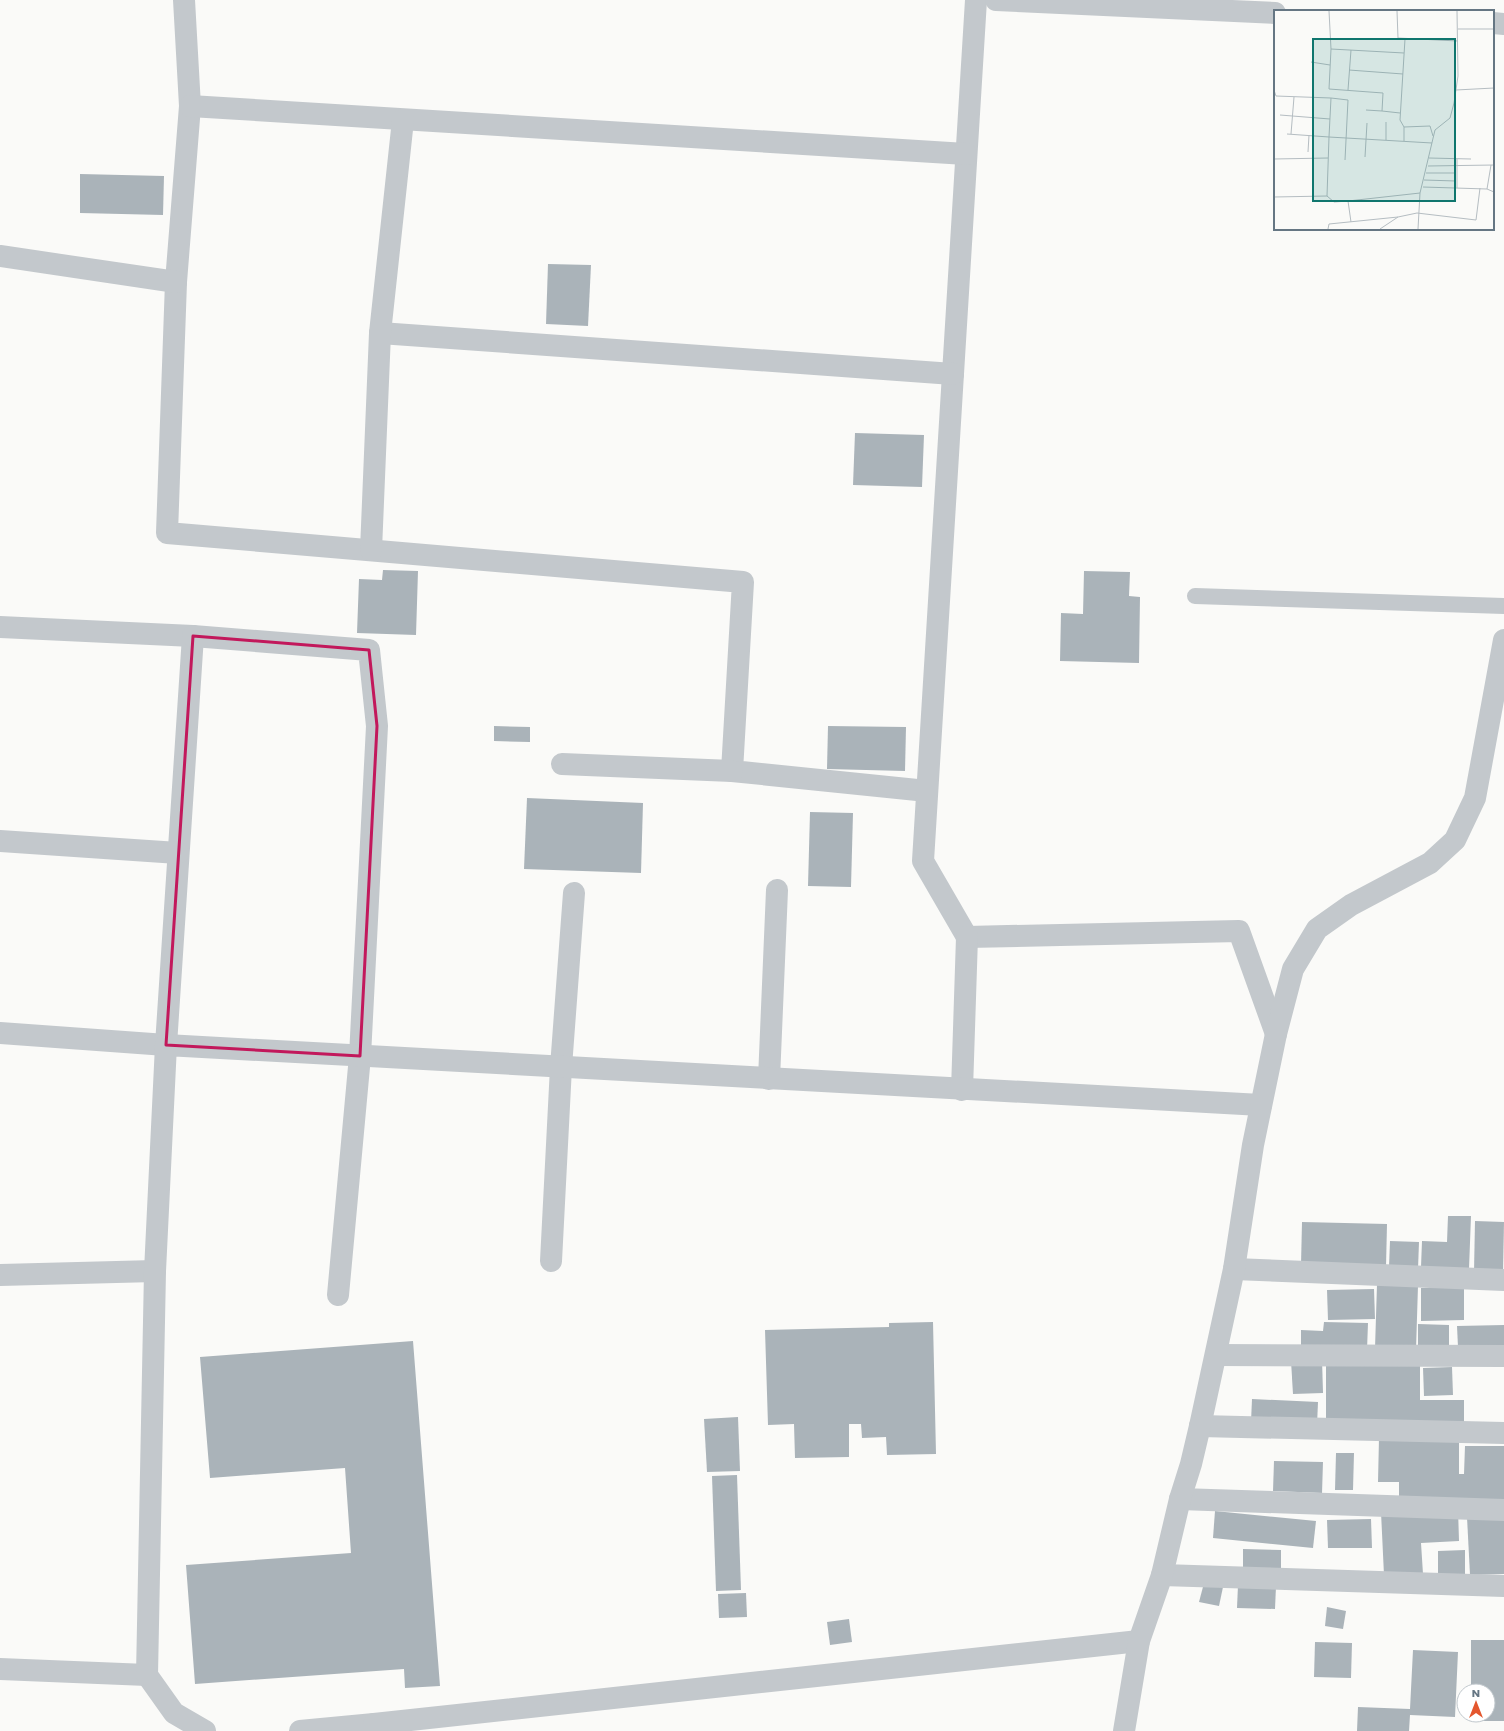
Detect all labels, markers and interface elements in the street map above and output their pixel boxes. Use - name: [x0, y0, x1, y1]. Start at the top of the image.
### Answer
- inset map: [1274, 10, 1494, 230]
- north arrow: [1456, 1683, 1496, 1723]
- text: N: [1472, 1685, 1480, 1701]

